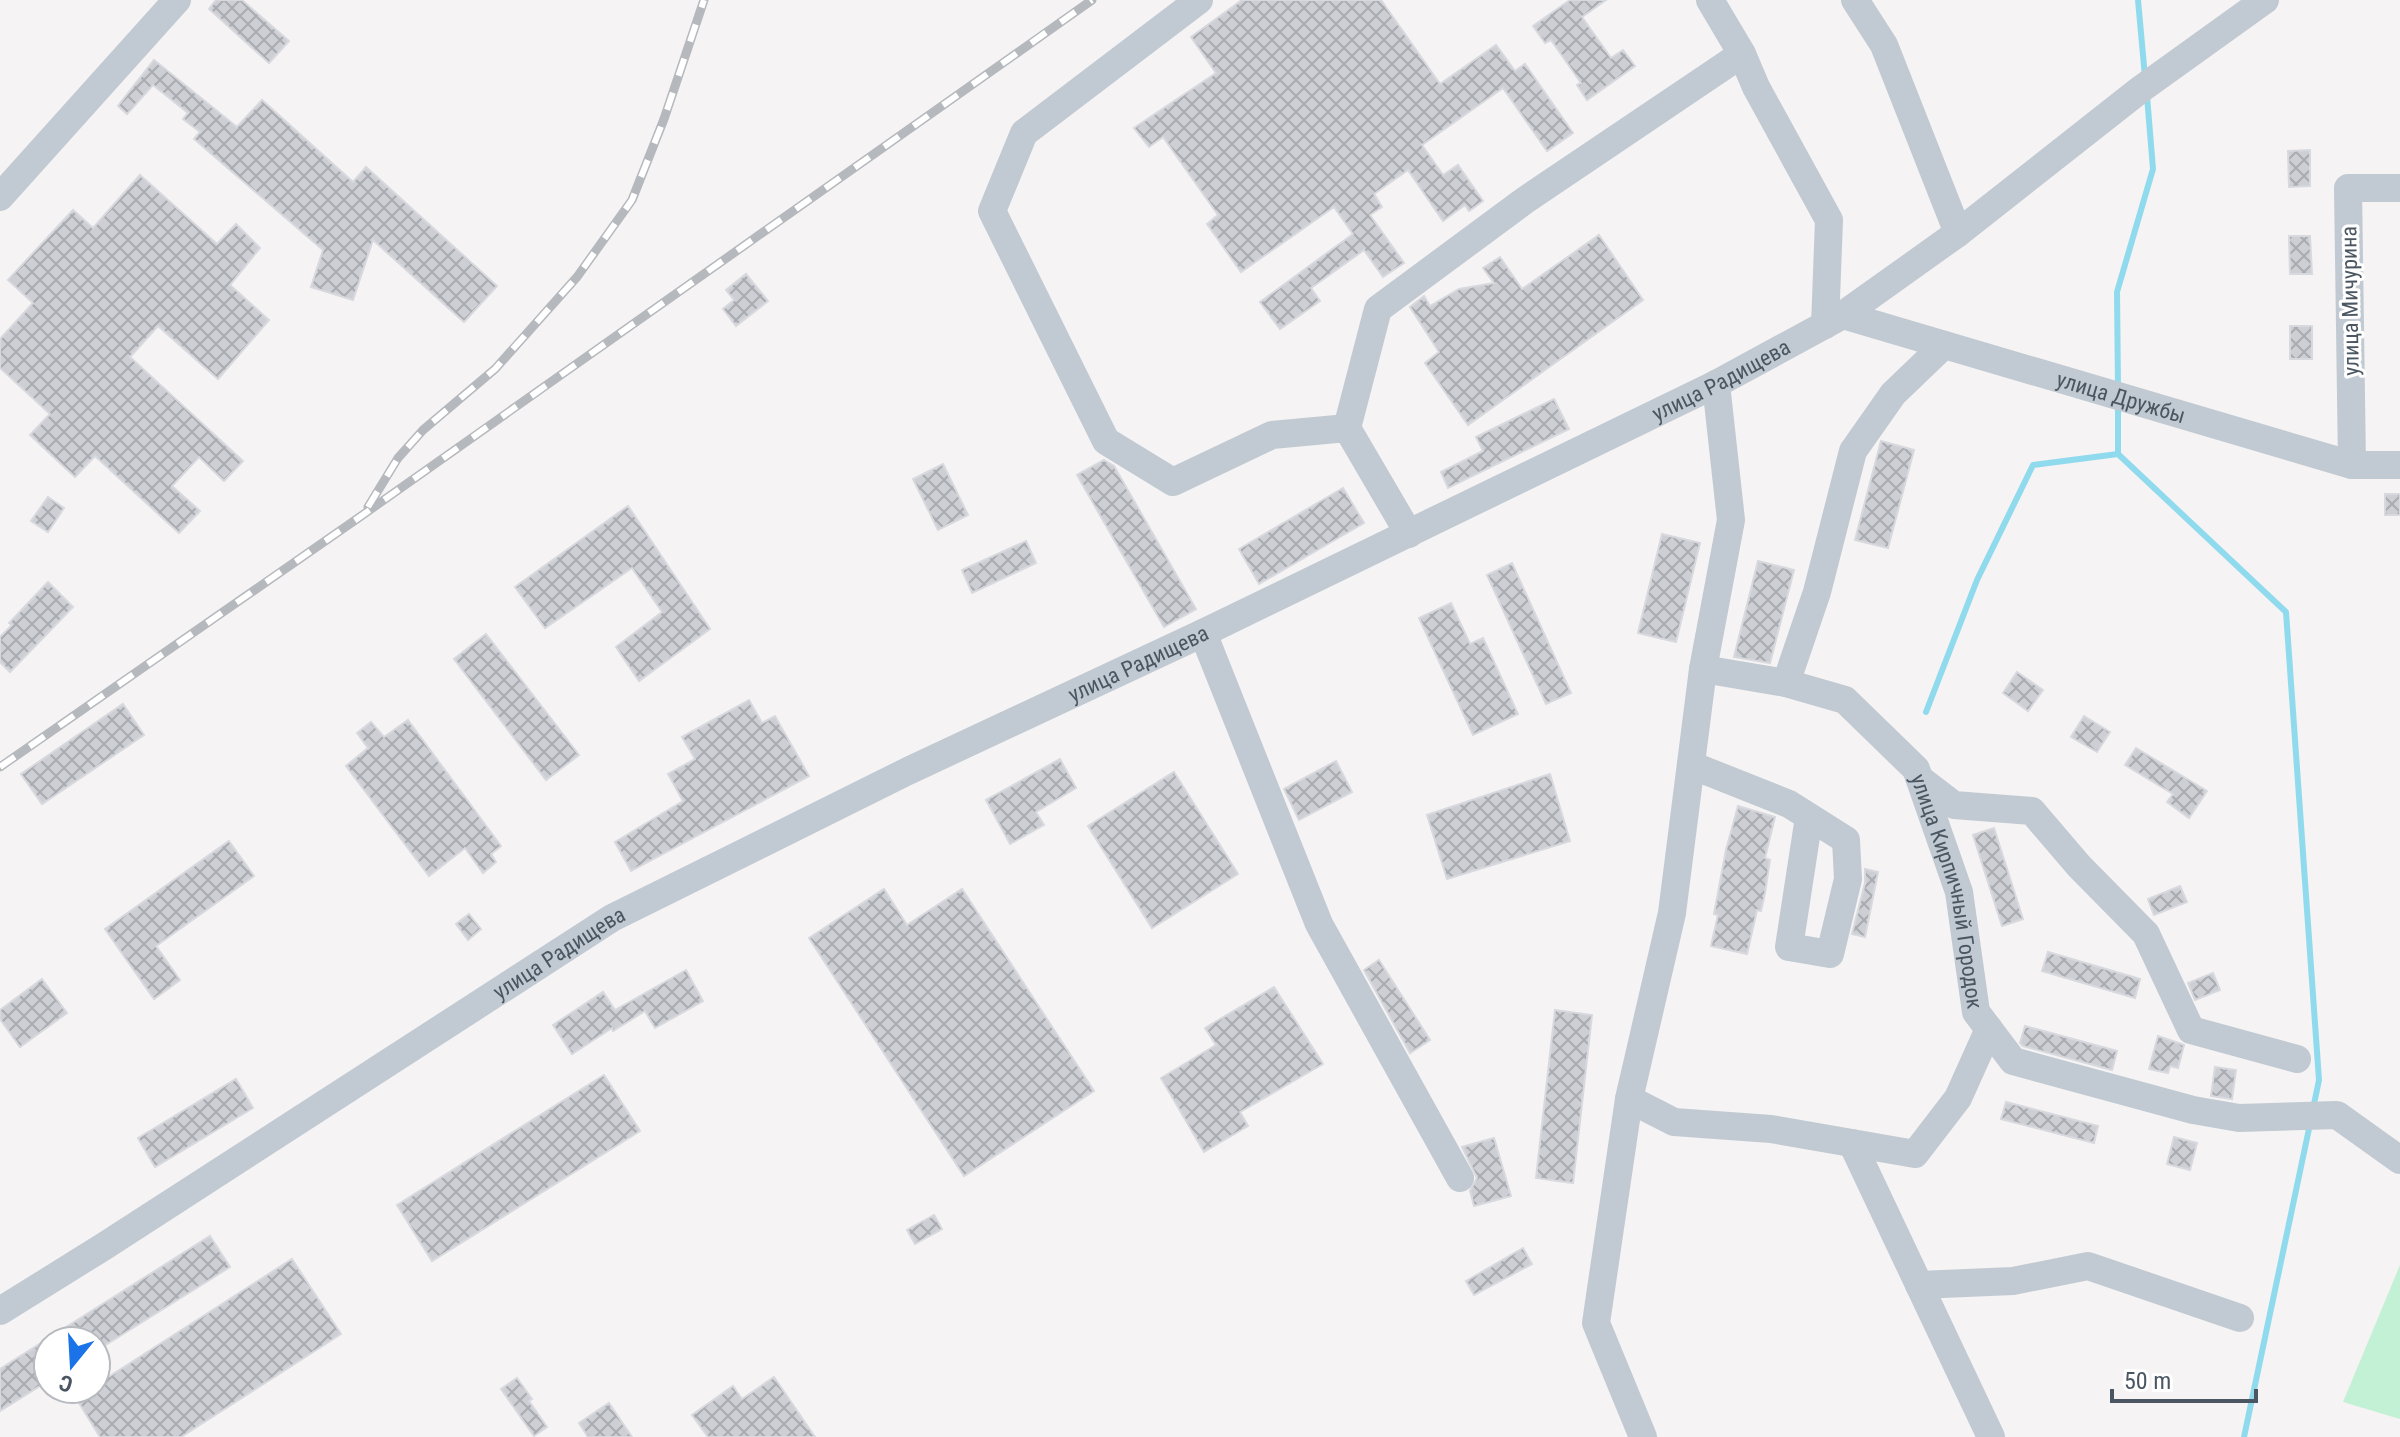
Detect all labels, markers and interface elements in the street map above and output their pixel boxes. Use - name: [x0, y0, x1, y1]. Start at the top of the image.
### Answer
- street label: улица Мичурина: [2336, 226, 2364, 376]
- street label: улица Радищева: [1648, 334, 1794, 426]
- street label: улица Дружбы: [2054, 366, 2188, 428]
- street label: улица Радищева: [1064, 620, 1212, 707]
- street label: улица Кирпичный Городок: [1906, 770, 1988, 1011]
- street label: улица Радищева: [488, 901, 629, 1004]
- north arrow: [32, 1325, 112, 1405]
- scale bar: [2112, 1353, 2256, 1403]
- text: 50 m: [2124, 1367, 2171, 1395]
- text: С: [56, 1370, 76, 1397]

